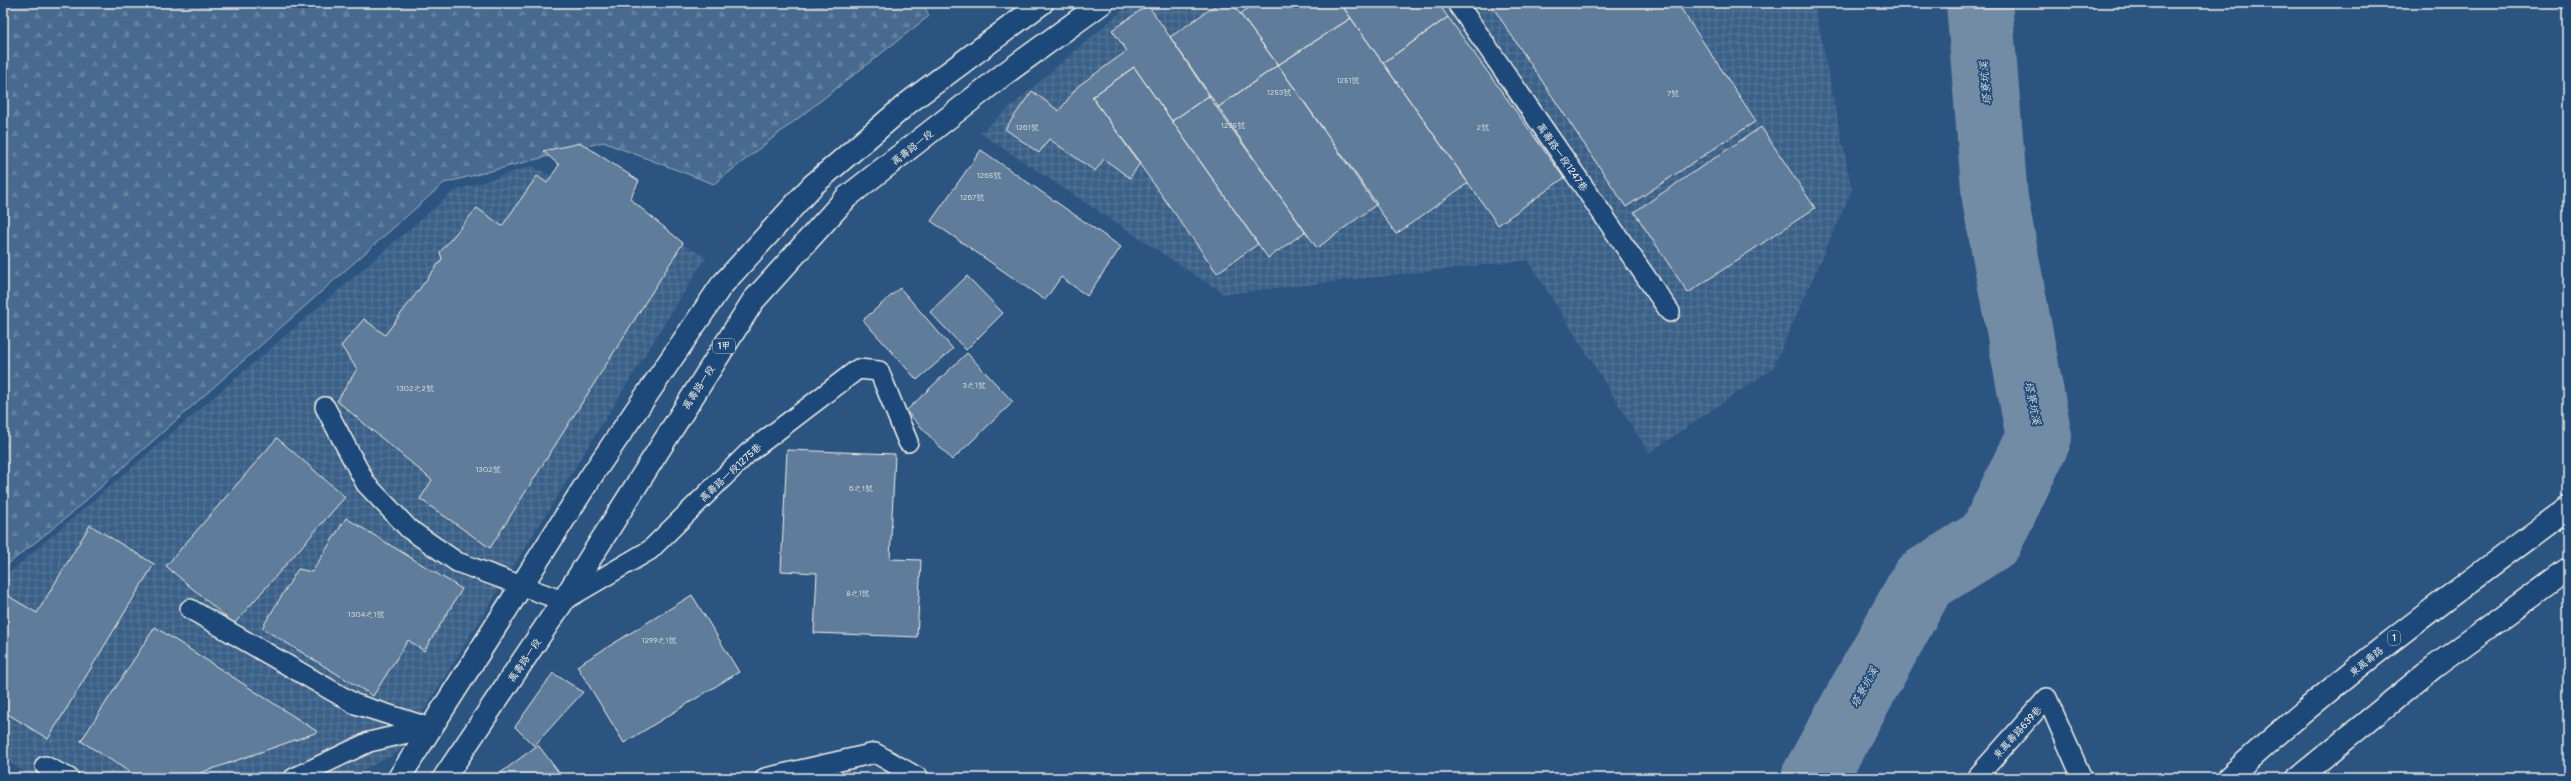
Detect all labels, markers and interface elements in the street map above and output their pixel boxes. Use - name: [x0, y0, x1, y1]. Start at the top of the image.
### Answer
- water label: 塔寮坑溪: [1977, 59, 1994, 105]
- house number: 1251號: [1336, 76, 1360, 85]
- house number: 1253號: [1267, 88, 1291, 97]
- house number: 7號: [1667, 89, 1679, 98]
- house number: 1255號: [1221, 121, 1245, 130]
- street label: 萬壽路一段1247巷: [1534, 121, 1591, 195]
- house number: 1261號: [1015, 123, 1039, 132]
- house number: 2號: [1477, 123, 1489, 132]
- street label: 萬壽路一段: [889, 128, 936, 168]
- house number: 1265號: [977, 171, 1001, 180]
- house number: 1267號: [960, 193, 984, 202]
- road number: 1甲: [713, 339, 735, 353]
- street label: 萬壽路一段: [680, 363, 717, 412]
- water label: 塔寮坑溪: [2022, 380, 2043, 427]
- house number: 3之1號: [962, 381, 986, 390]
- house number: 1302之2號: [396, 384, 434, 393]
- street label: 萬壽路一段1275巷: [697, 440, 765, 504]
- house number: 1302號: [475, 465, 501, 474]
- house number: 6之1號: [849, 484, 873, 493]
- house number: 8之1號: [846, 589, 870, 598]
- house number: 1304之1號: [348, 610, 384, 619]
- road number: 1: [2388, 631, 2400, 645]
- street label: 萬壽路一段: [506, 636, 544, 685]
- house number: 1299之1號: [642, 636, 676, 645]
- street label: 東萬壽路: [2347, 645, 2386, 679]
- water label: 塔寮坑溪: [1848, 664, 1881, 710]
- street label: 東萬壽路639巷: [1991, 703, 2045, 761]

